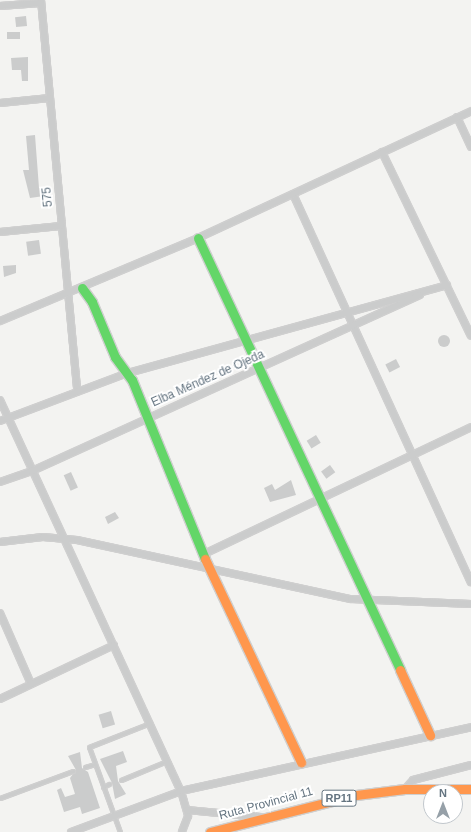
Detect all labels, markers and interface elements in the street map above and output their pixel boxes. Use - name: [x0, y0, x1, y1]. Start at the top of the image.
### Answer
- street label: 575: [40, 186, 56, 208]
- street label: Elba Méndez de Ojeda: [149, 348, 267, 410]
- north arrow: [423, 784, 463, 824]
- street label: Ruta Provincial 11: [218, 785, 314, 823]
- text: N: [439, 787, 447, 799]
- road number: RP11: [321, 789, 357, 807]

